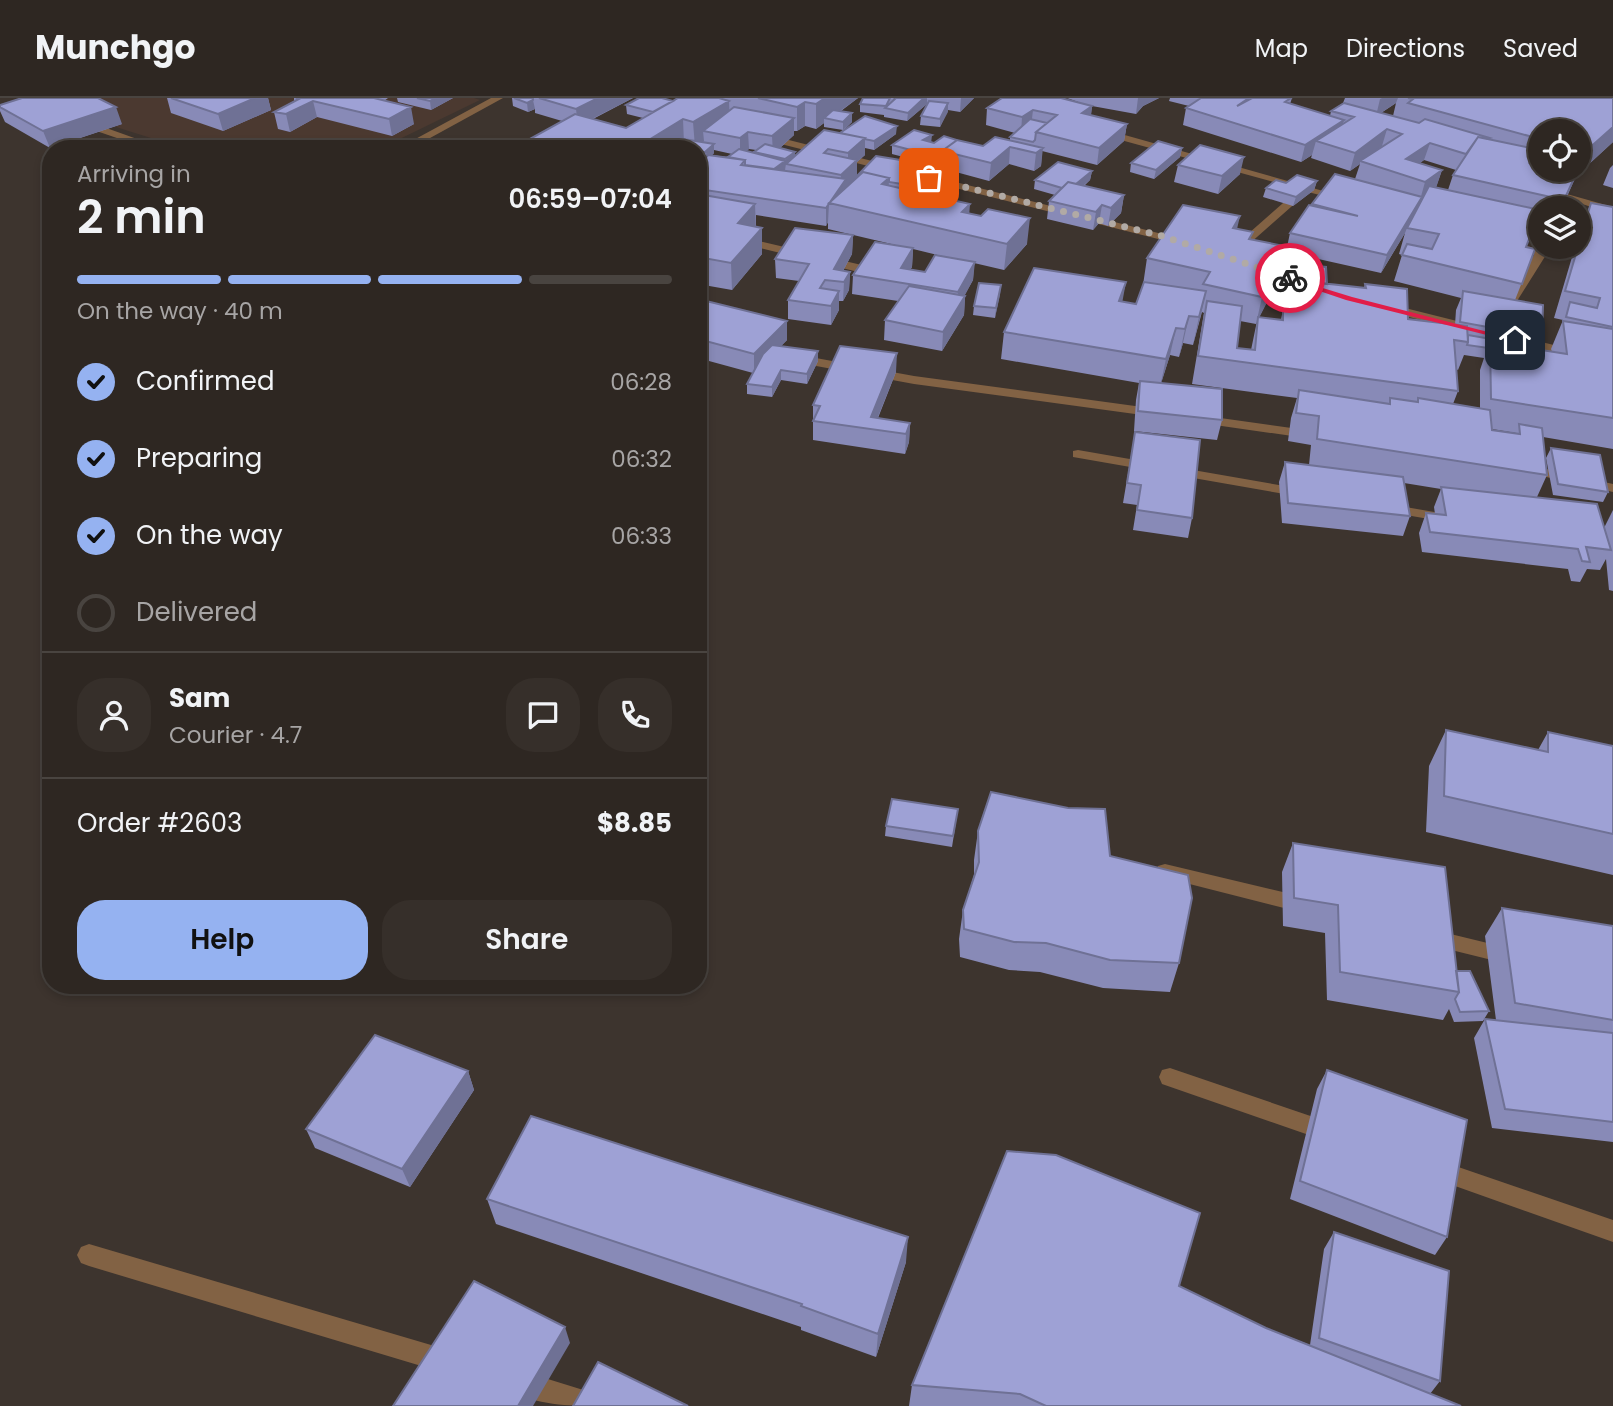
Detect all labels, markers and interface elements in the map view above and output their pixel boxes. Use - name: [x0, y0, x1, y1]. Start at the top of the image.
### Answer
- text: Munchgo: [35, 24, 195, 71]
- text: Map: [1255, 32, 1308, 65]
- text: Directions: [1346, 32, 1465, 65]
- text: Saved: [1503, 32, 1578, 65]
- map controls: [1528, 119, 1591, 259]
- button: locate: [1528, 119, 1591, 182]
- pin: [899, 148, 959, 208]
- text: Arriving in: [77, 158, 191, 190]
- icon: bag: [910, 159, 948, 197]
- text: 06:59–07:04: [509, 181, 672, 217]
- text: 2 min: [77, 185, 206, 249]
- button: layers: [1528, 196, 1591, 259]
- courier: [1255, 243, 1325, 313]
- icon: bike: [1271, 259, 1309, 297]
- text: On the way · 40 m: [77, 295, 283, 327]
- pin: [1485, 310, 1545, 370]
- icon: home: [1496, 321, 1534, 359]
- icon: check: [77, 363, 115, 401]
- text: Confirmed: [136, 363, 274, 399]
- text: 06:28: [610, 366, 672, 398]
- icon: check: [77, 440, 115, 478]
- text: Preparing: [136, 440, 262, 476]
- text: 06:32: [611, 443, 672, 475]
- icon: check: [77, 517, 115, 555]
- text: On the way: [136, 517, 283, 553]
- text: 06:33: [611, 520, 672, 552]
- text: Delivered: [136, 594, 257, 630]
- button: person: [77, 678, 151, 752]
- button: chat: [506, 678, 580, 752]
- button: phone: [598, 678, 672, 752]
- text: Sam: [169, 680, 230, 716]
- text: Courier · 4.7: [169, 719, 302, 751]
- text: Order #2603: [77, 805, 242, 841]
- text: $8.85: [597, 805, 672, 841]
- button: Help: [77, 900, 368, 980]
- button: Share: [382, 900, 672, 980]

